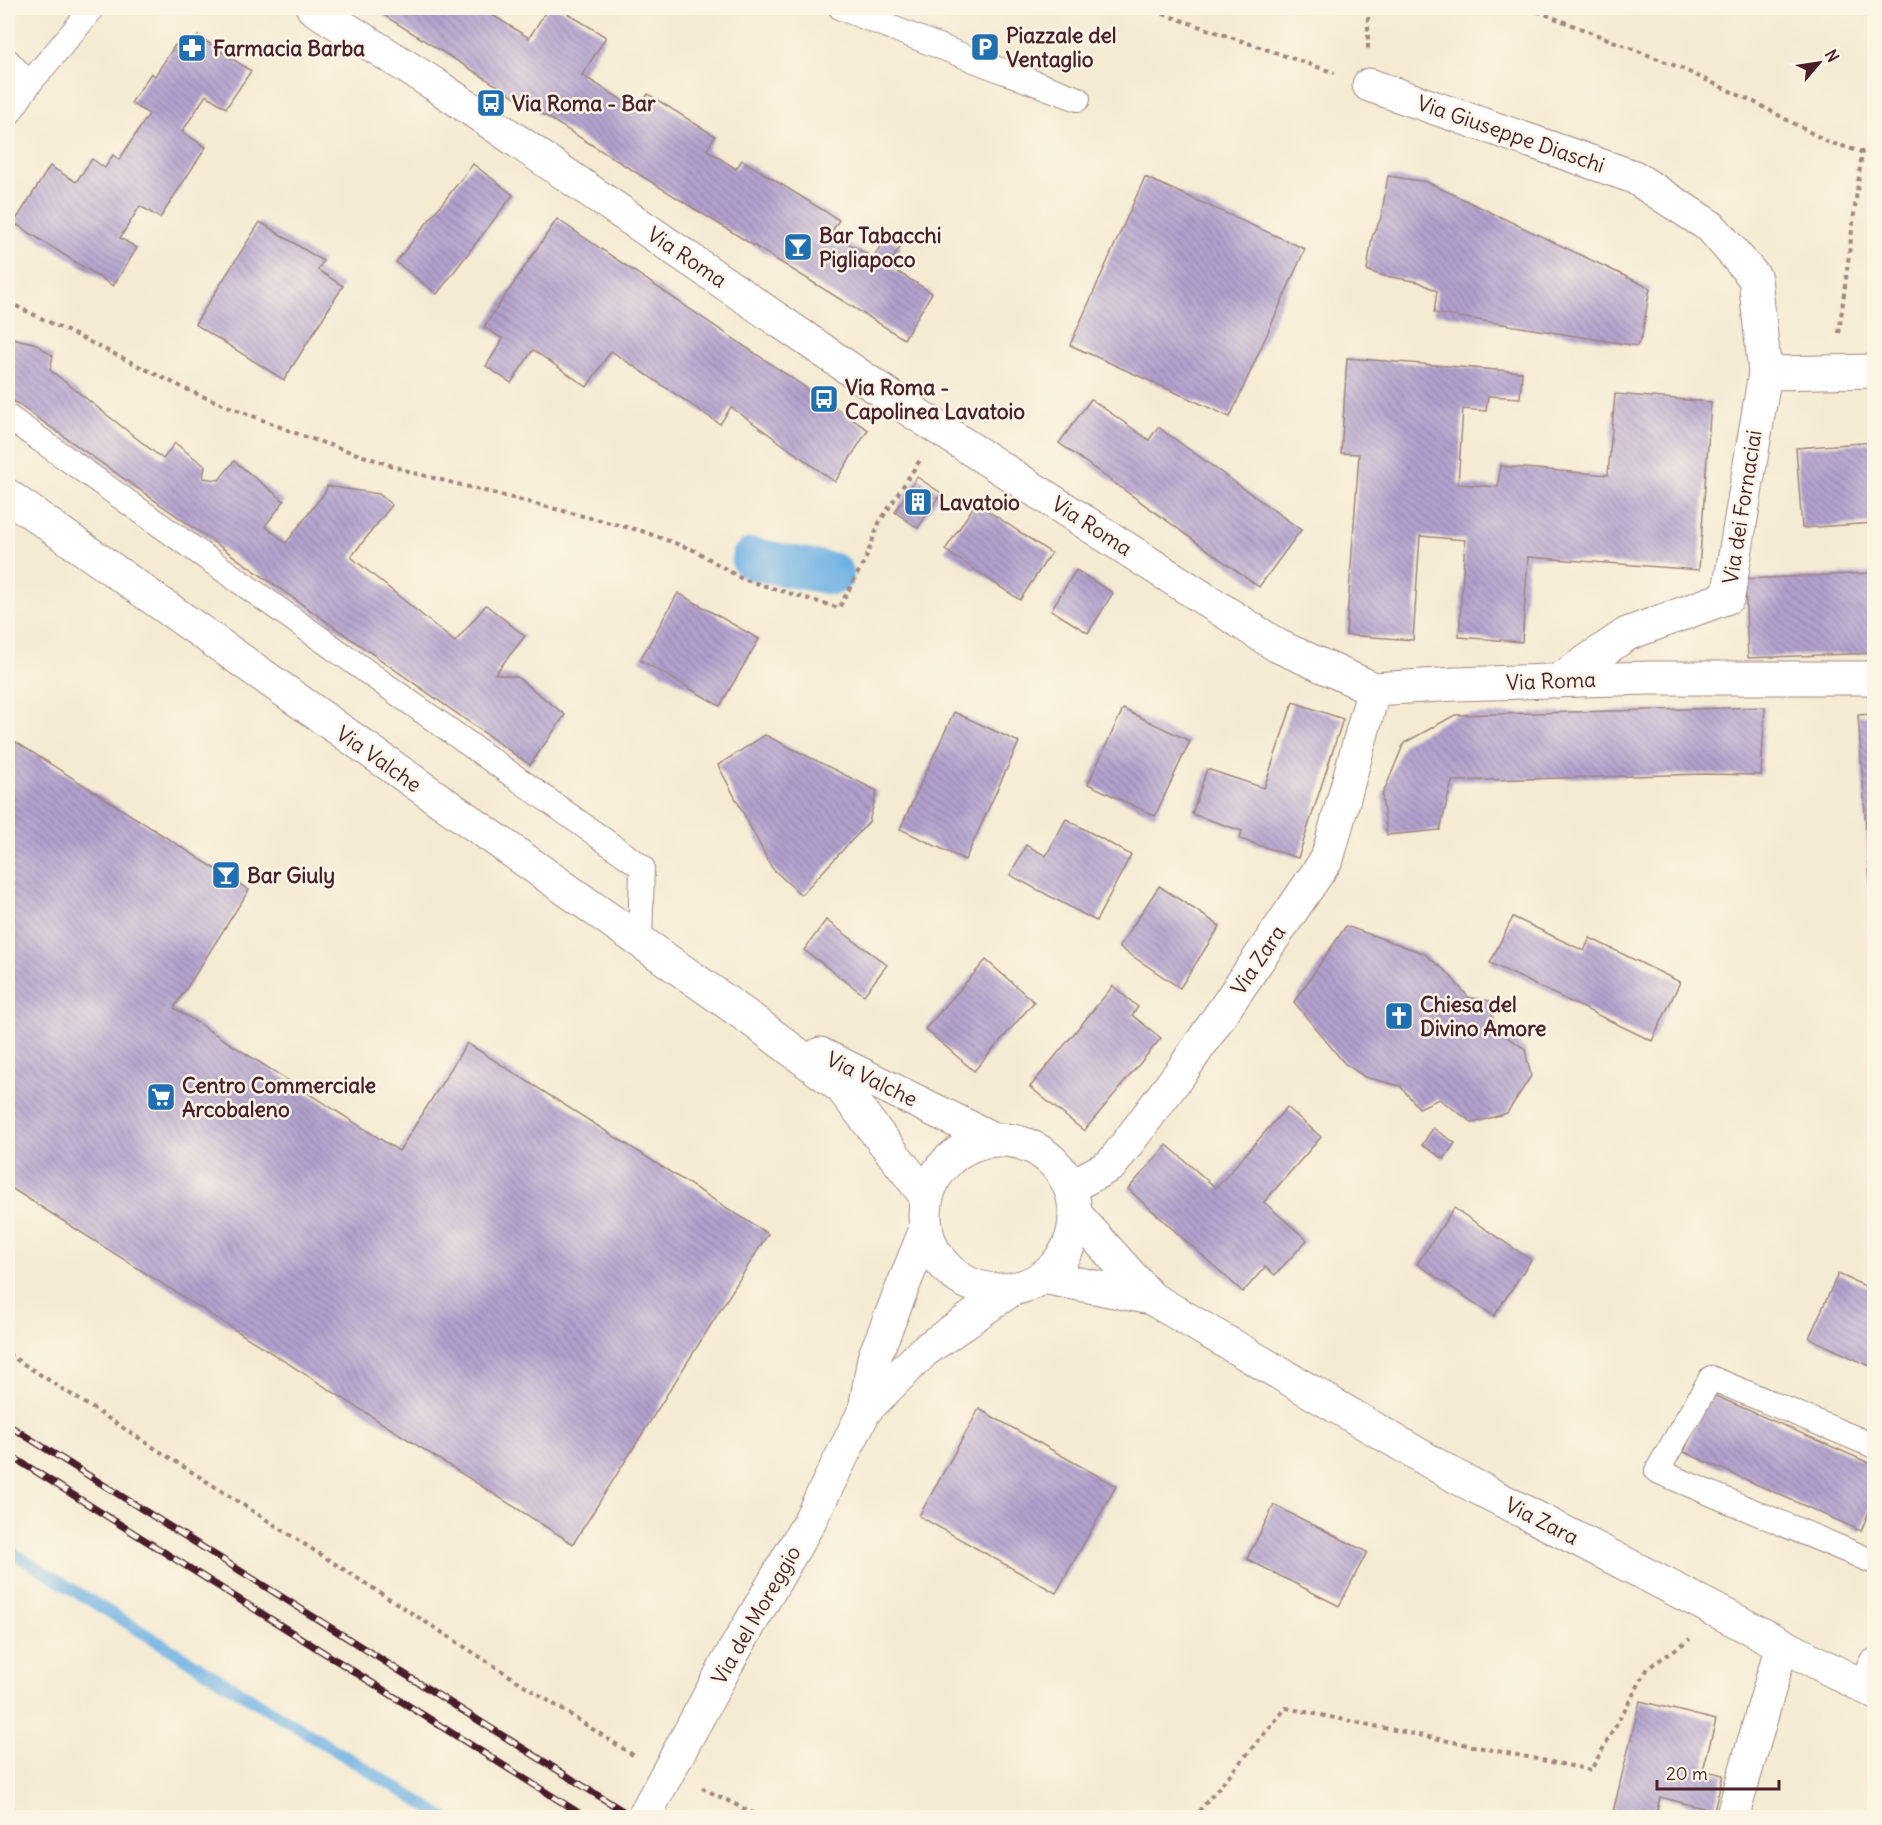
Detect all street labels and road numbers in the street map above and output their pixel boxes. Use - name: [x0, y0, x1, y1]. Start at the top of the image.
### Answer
- street label: Via Giuseppe Diaschi: [1414, 89, 1608, 179]
- street label: Via Roma: [642, 221, 732, 293]
- street label: Via dei Fornaciai: [1716, 428, 1768, 586]
- street label: Via Roma: [1047, 490, 1137, 562]
- street label: Via Roma: [1505, 666, 1597, 696]
- street label: Via Valche: [331, 720, 427, 798]
- street label: Via Zara: [1225, 920, 1291, 1000]
- street label: Via Valche: [822, 1045, 922, 1113]
- street label: Via Zara: [1501, 1491, 1583, 1551]
- street label: Via del Moreggio: [705, 1541, 807, 1689]

